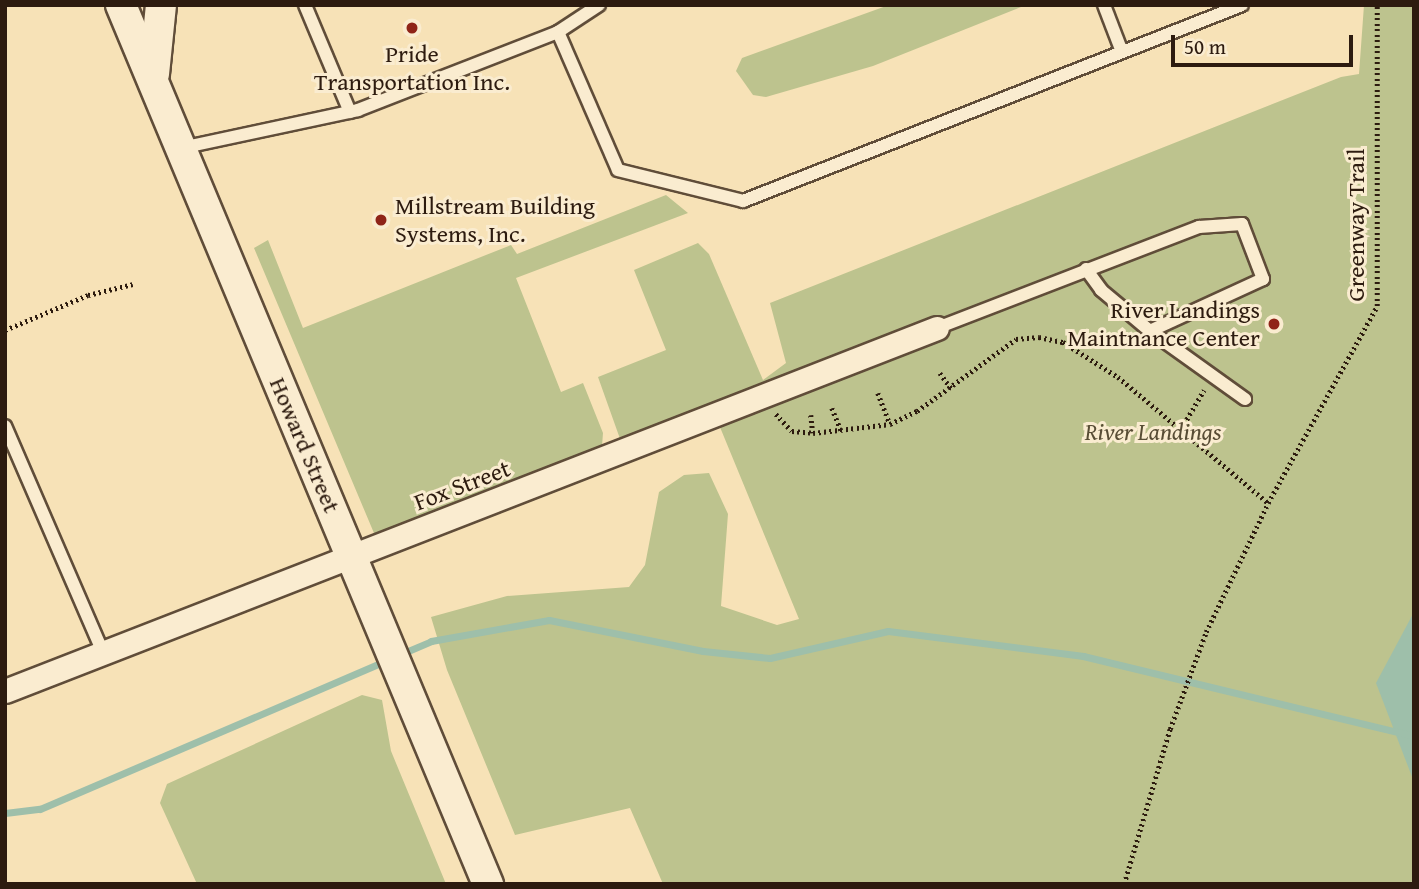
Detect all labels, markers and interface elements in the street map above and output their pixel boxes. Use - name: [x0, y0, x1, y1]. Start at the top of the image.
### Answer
- marker: Pride Transportation Inc.: [404, 20, 420, 36]
- scale bar: [1174, 21, 1356, 65]
- text: 50 m: [1184, 31, 1226, 62]
- place label: Pride Transportation Inc.: [314, 40, 510, 96]
- street label: Greenway Trail: [1342, 149, 1370, 301]
- place label: Millstream Building Systems, Inc.: [395, 192, 595, 248]
- marker: Millstream Building Systems, Inc.: [373, 212, 389, 228]
- place label: River Landings Maintnance Center: [1067, 296, 1260, 352]
- marker: River Landings Maintnance Center: [1266, 316, 1282, 332]
- street label: Howard Street: [264, 373, 346, 517]
- park label: River Landings: [1085, 418, 1221, 446]
- street label: Fox Street: [410, 454, 514, 516]

